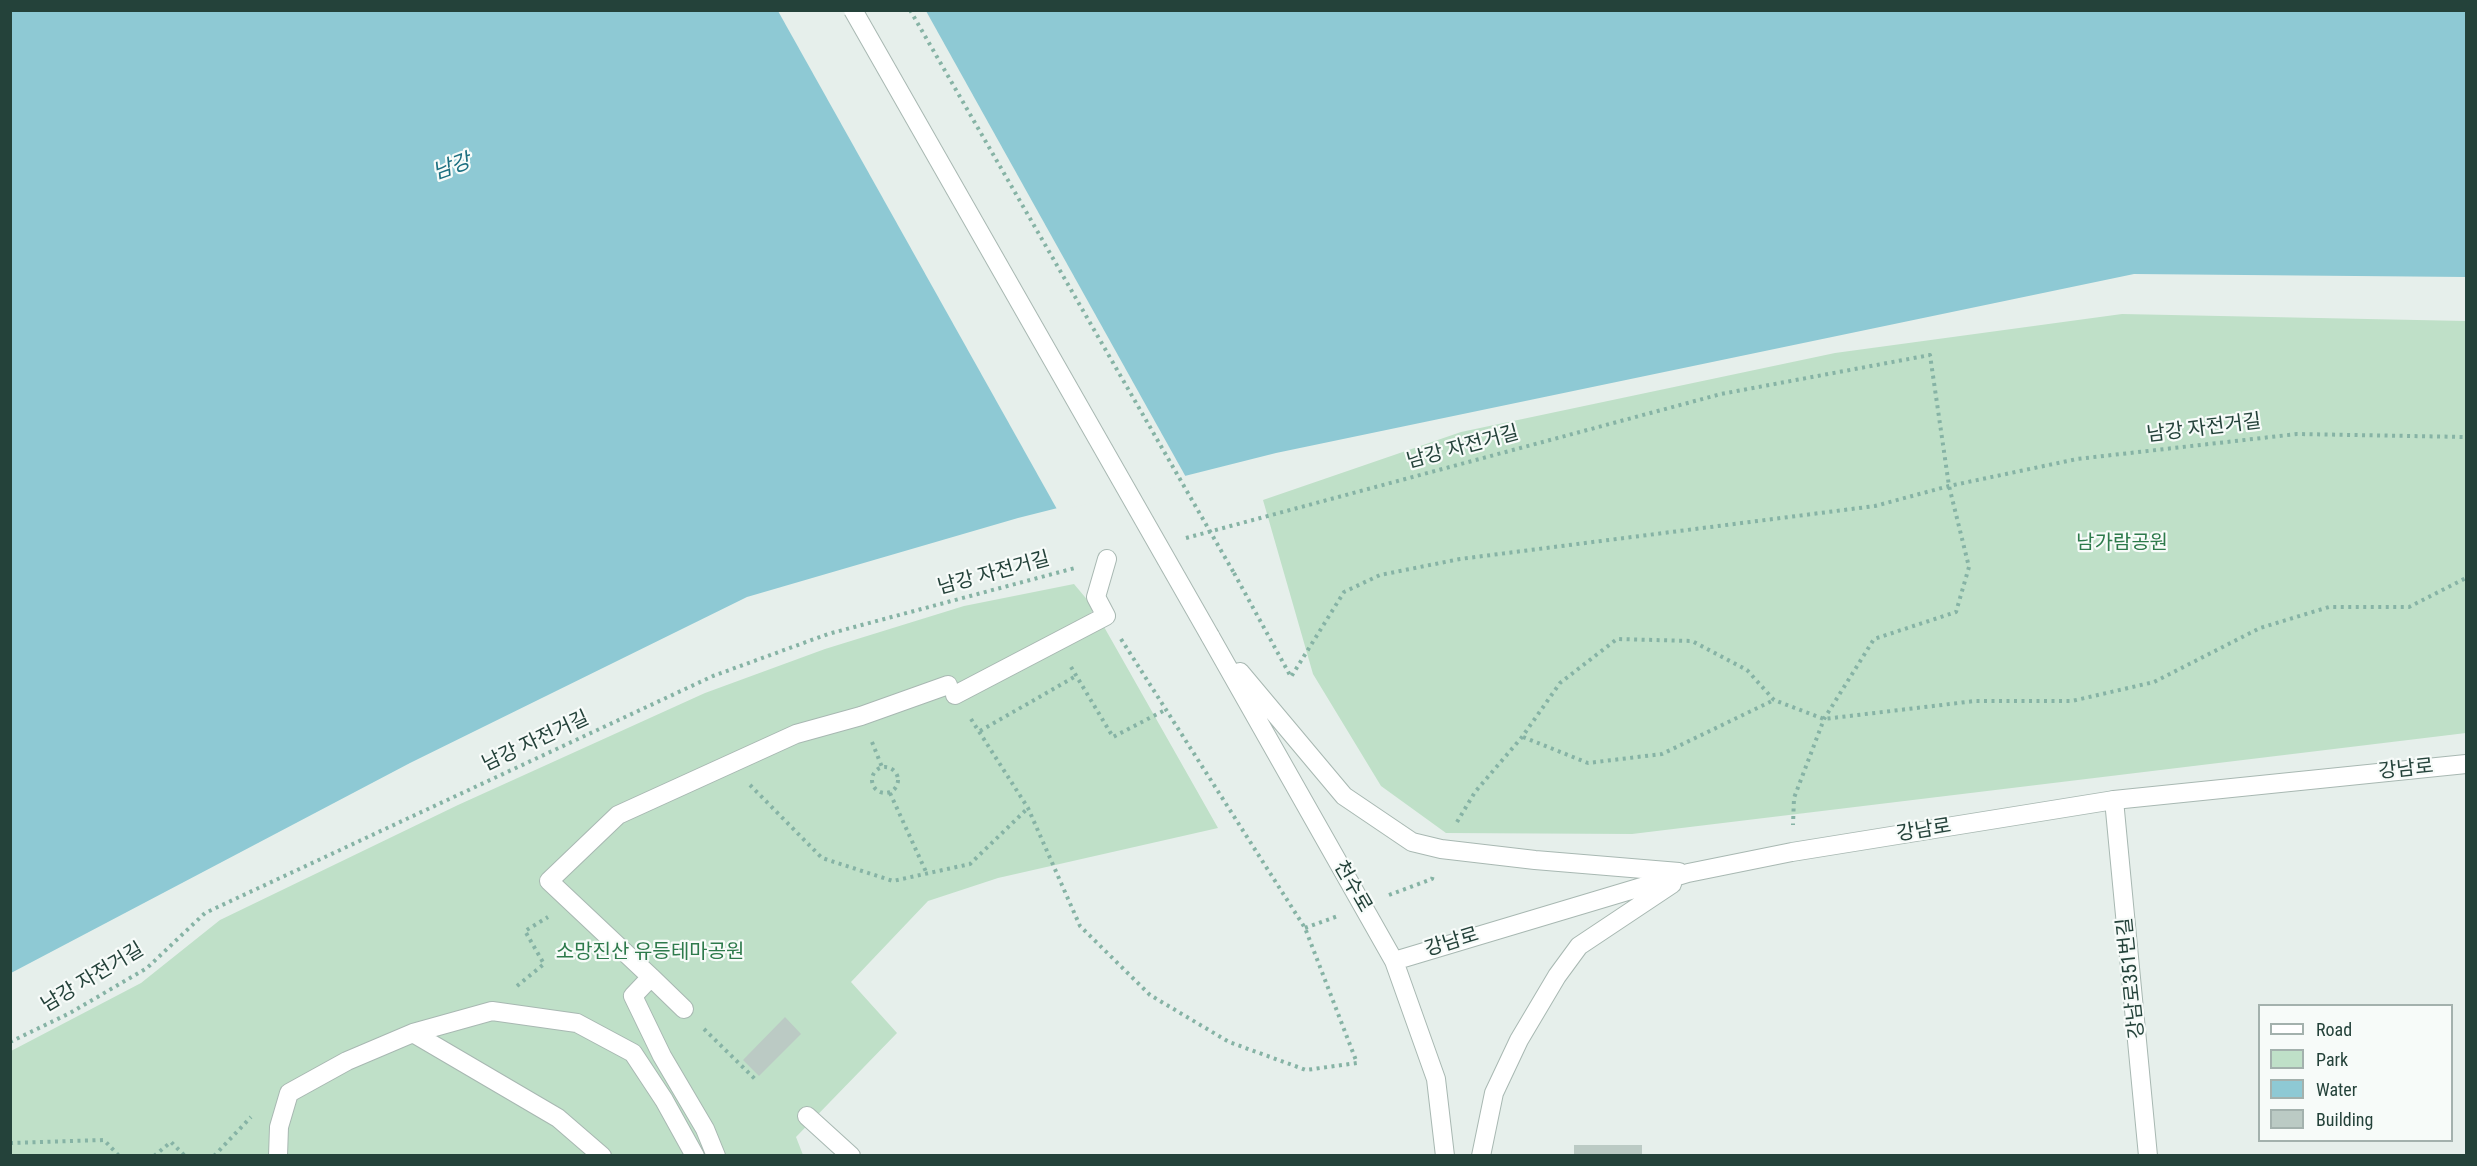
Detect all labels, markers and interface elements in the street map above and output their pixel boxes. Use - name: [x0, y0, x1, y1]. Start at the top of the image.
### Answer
- water label: 남강: [430, 150, 474, 186]
- street label: 남강 자전거길: [2145, 410, 2263, 448]
- street label: 남강 자전거길: [1404, 422, 1522, 474]
- park label: 남가람공원: [2076, 532, 2168, 556]
- street label: 남강 자전거길: [935, 548, 1053, 600]
- street label: 남강 자전거길: [479, 707, 593, 777]
- street label: 강남로: [2377, 755, 2435, 785]
- street label: 강남로: [1895, 815, 1953, 847]
- street label: 천수로: [1328, 857, 1376, 917]
- street label: 강남로351번길: [2114, 916, 2150, 1040]
- street label: 강남로: [1422, 923, 1482, 963]
- street label: 남강 자전거길: [38, 938, 148, 1018]
- park label: 소망진산 유등테마공원: [556, 941, 744, 965]
- legend: [2258, 1004, 2453, 1142]
- text: Road: [2316, 1019, 2352, 1040]
- text: Park: [2316, 1049, 2348, 1070]
- text: Water: [2316, 1079, 2357, 1100]
- text: Building: [2316, 1109, 2373, 1130]

